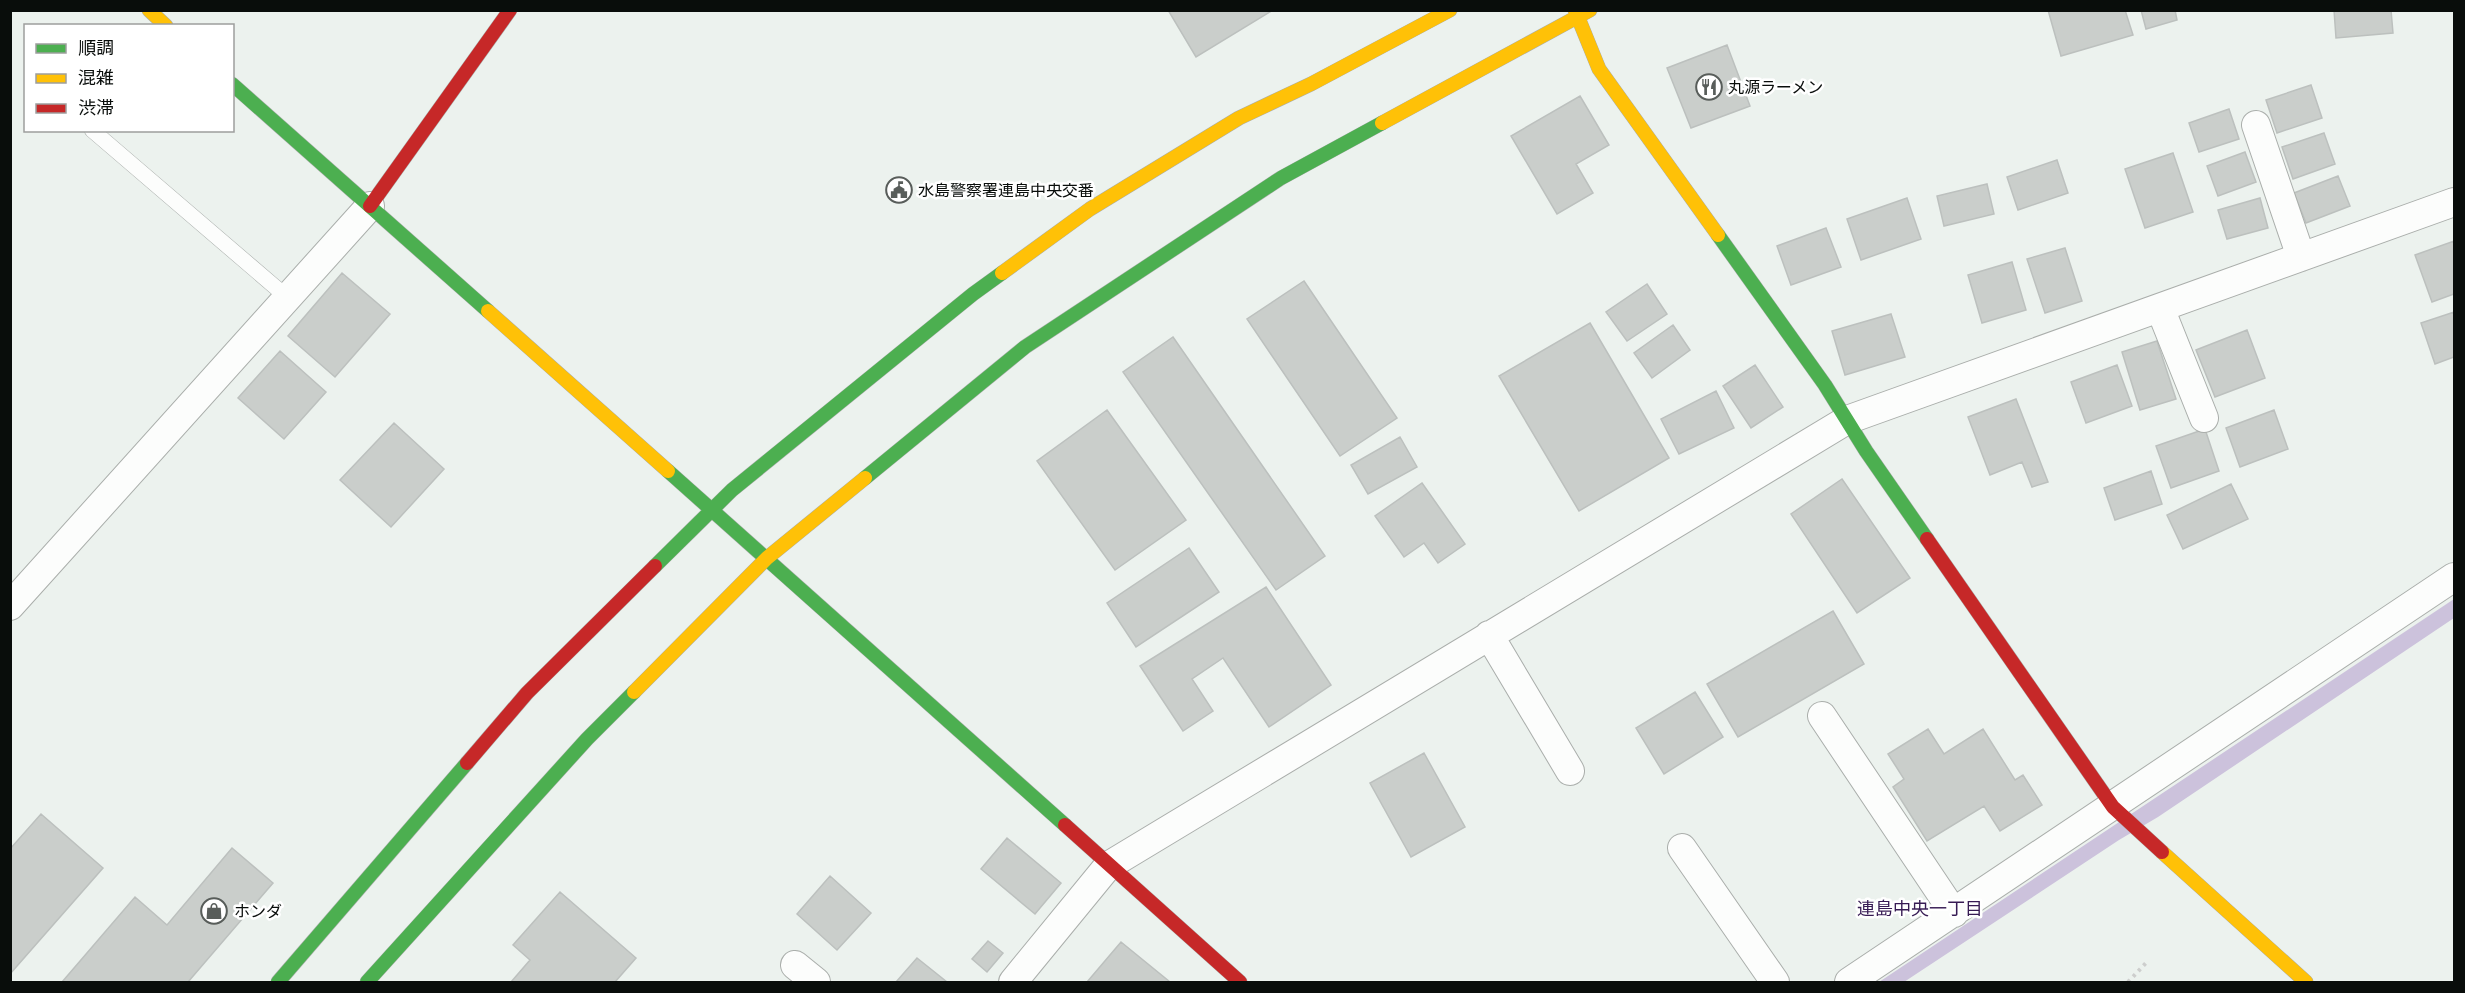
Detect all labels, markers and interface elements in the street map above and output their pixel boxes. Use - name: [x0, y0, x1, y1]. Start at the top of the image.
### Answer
- legend: [24, 24, 234, 132]
- text: 順調: [78, 36, 114, 60]
- text: 混雑: [78, 66, 114, 90]
- restaurant icon: 丸源ラーメン: [1694, 72, 1724, 102]
- place label: 丸源ラーメン: [1728, 77, 1823, 98]
- text: 渋滞: [78, 96, 114, 120]
- public building icon: 水島警察署連島中央交番: [884, 175, 914, 205]
- place label: 水島警察署連島中央交番: [918, 180, 1094, 201]
- shop icon: ホンダ: [199, 896, 229, 926]
- district label: 連島中央一丁目: [1857, 897, 1983, 921]
- place label: ホンダ: [234, 901, 282, 922]

